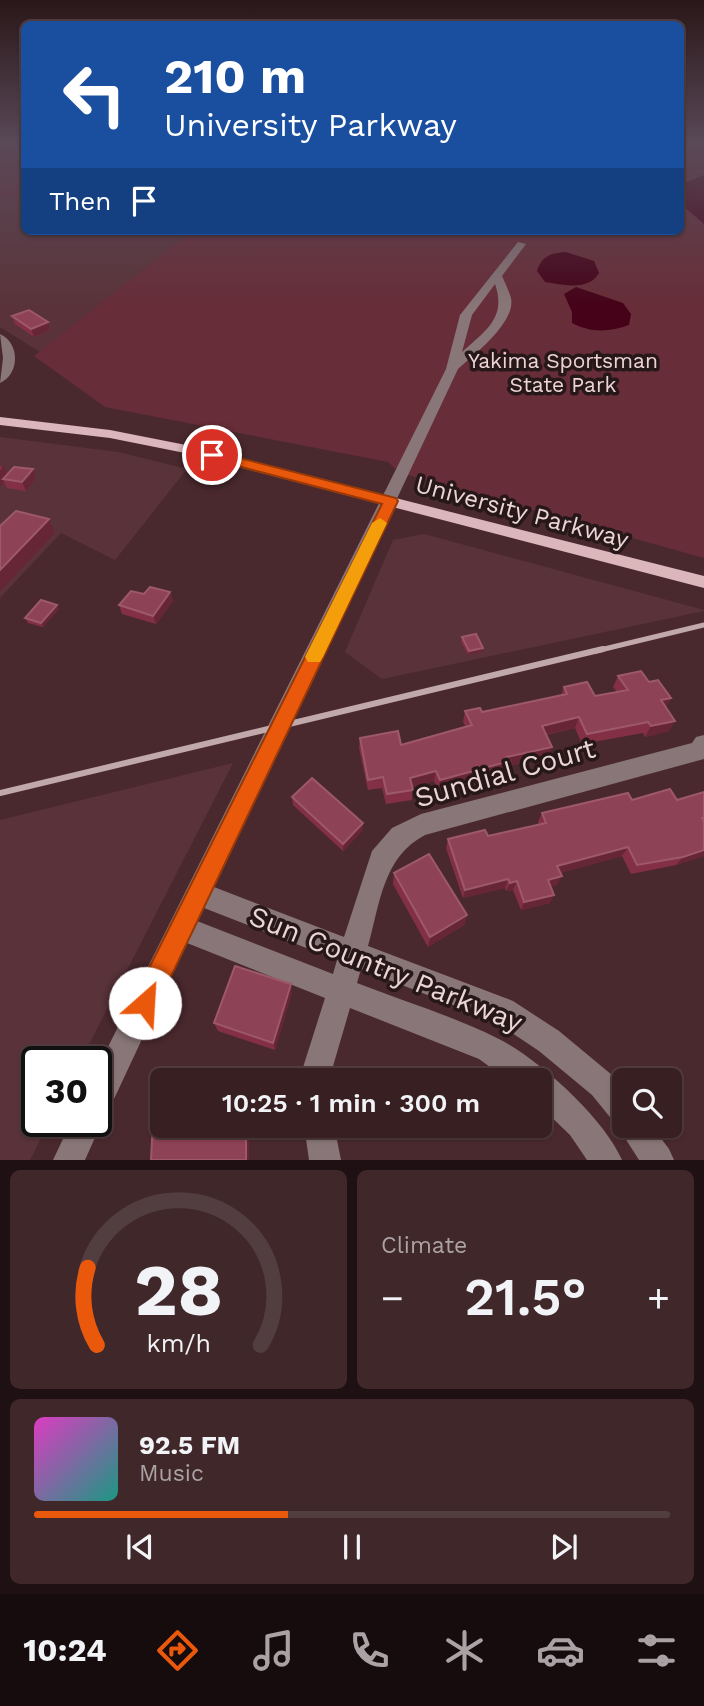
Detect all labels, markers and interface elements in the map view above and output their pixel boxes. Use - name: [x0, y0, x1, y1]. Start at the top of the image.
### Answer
- text: 210 m: [164, 47, 306, 105]
- icon: left: [49, 49, 140, 140]
- text: University Parkway: [164, 106, 457, 144]
- icon: arrive: [125, 182, 163, 220]
- text: Then: [49, 186, 111, 216]
- park label: Yakima Sportsman State Park: [468, 348, 658, 397]
- pin: [182, 425, 242, 485]
- icon: arrive: [193, 436, 231, 474]
- street label: University Parkway: [412, 470, 632, 554]
- street label: Sundial Court: [411, 731, 599, 814]
- street label: Sun Country Parkway: [245, 899, 528, 1039]
- position arrow: [108, 966, 182, 1040]
- speed limit sign: 30: [21, 1046, 112, 1137]
- map controls: [612, 1068, 682, 1138]
- button: search: [612, 1068, 682, 1138]
- text: 10:25 · 1 min · 300 m: [222, 1088, 480, 1118]
- text: Climate: [381, 1232, 467, 1259]
- text: 28: [134, 1248, 223, 1334]
- text: 21.5°: [464, 1267, 587, 1328]
- text: −: [381, 1276, 404, 1320]
- text: +: [647, 1276, 670, 1320]
- text: km/h: [146, 1329, 211, 1358]
- text: 92.5 FM: [139, 1430, 240, 1460]
- text: Music: [139, 1460, 204, 1487]
- icon: previous: [121, 1528, 159, 1566]
- icon: pause: [333, 1528, 371, 1566]
- icon: next: [545, 1528, 583, 1566]
- icon: directions: [153, 1626, 202, 1675]
- icon: music: [249, 1626, 298, 1675]
- icon: phone: [345, 1626, 394, 1675]
- icon: climate: [440, 1626, 489, 1675]
- icon: car: [536, 1626, 585, 1675]
- icon: filters: [632, 1626, 681, 1675]
- text: 10:24: [23, 1631, 107, 1669]

